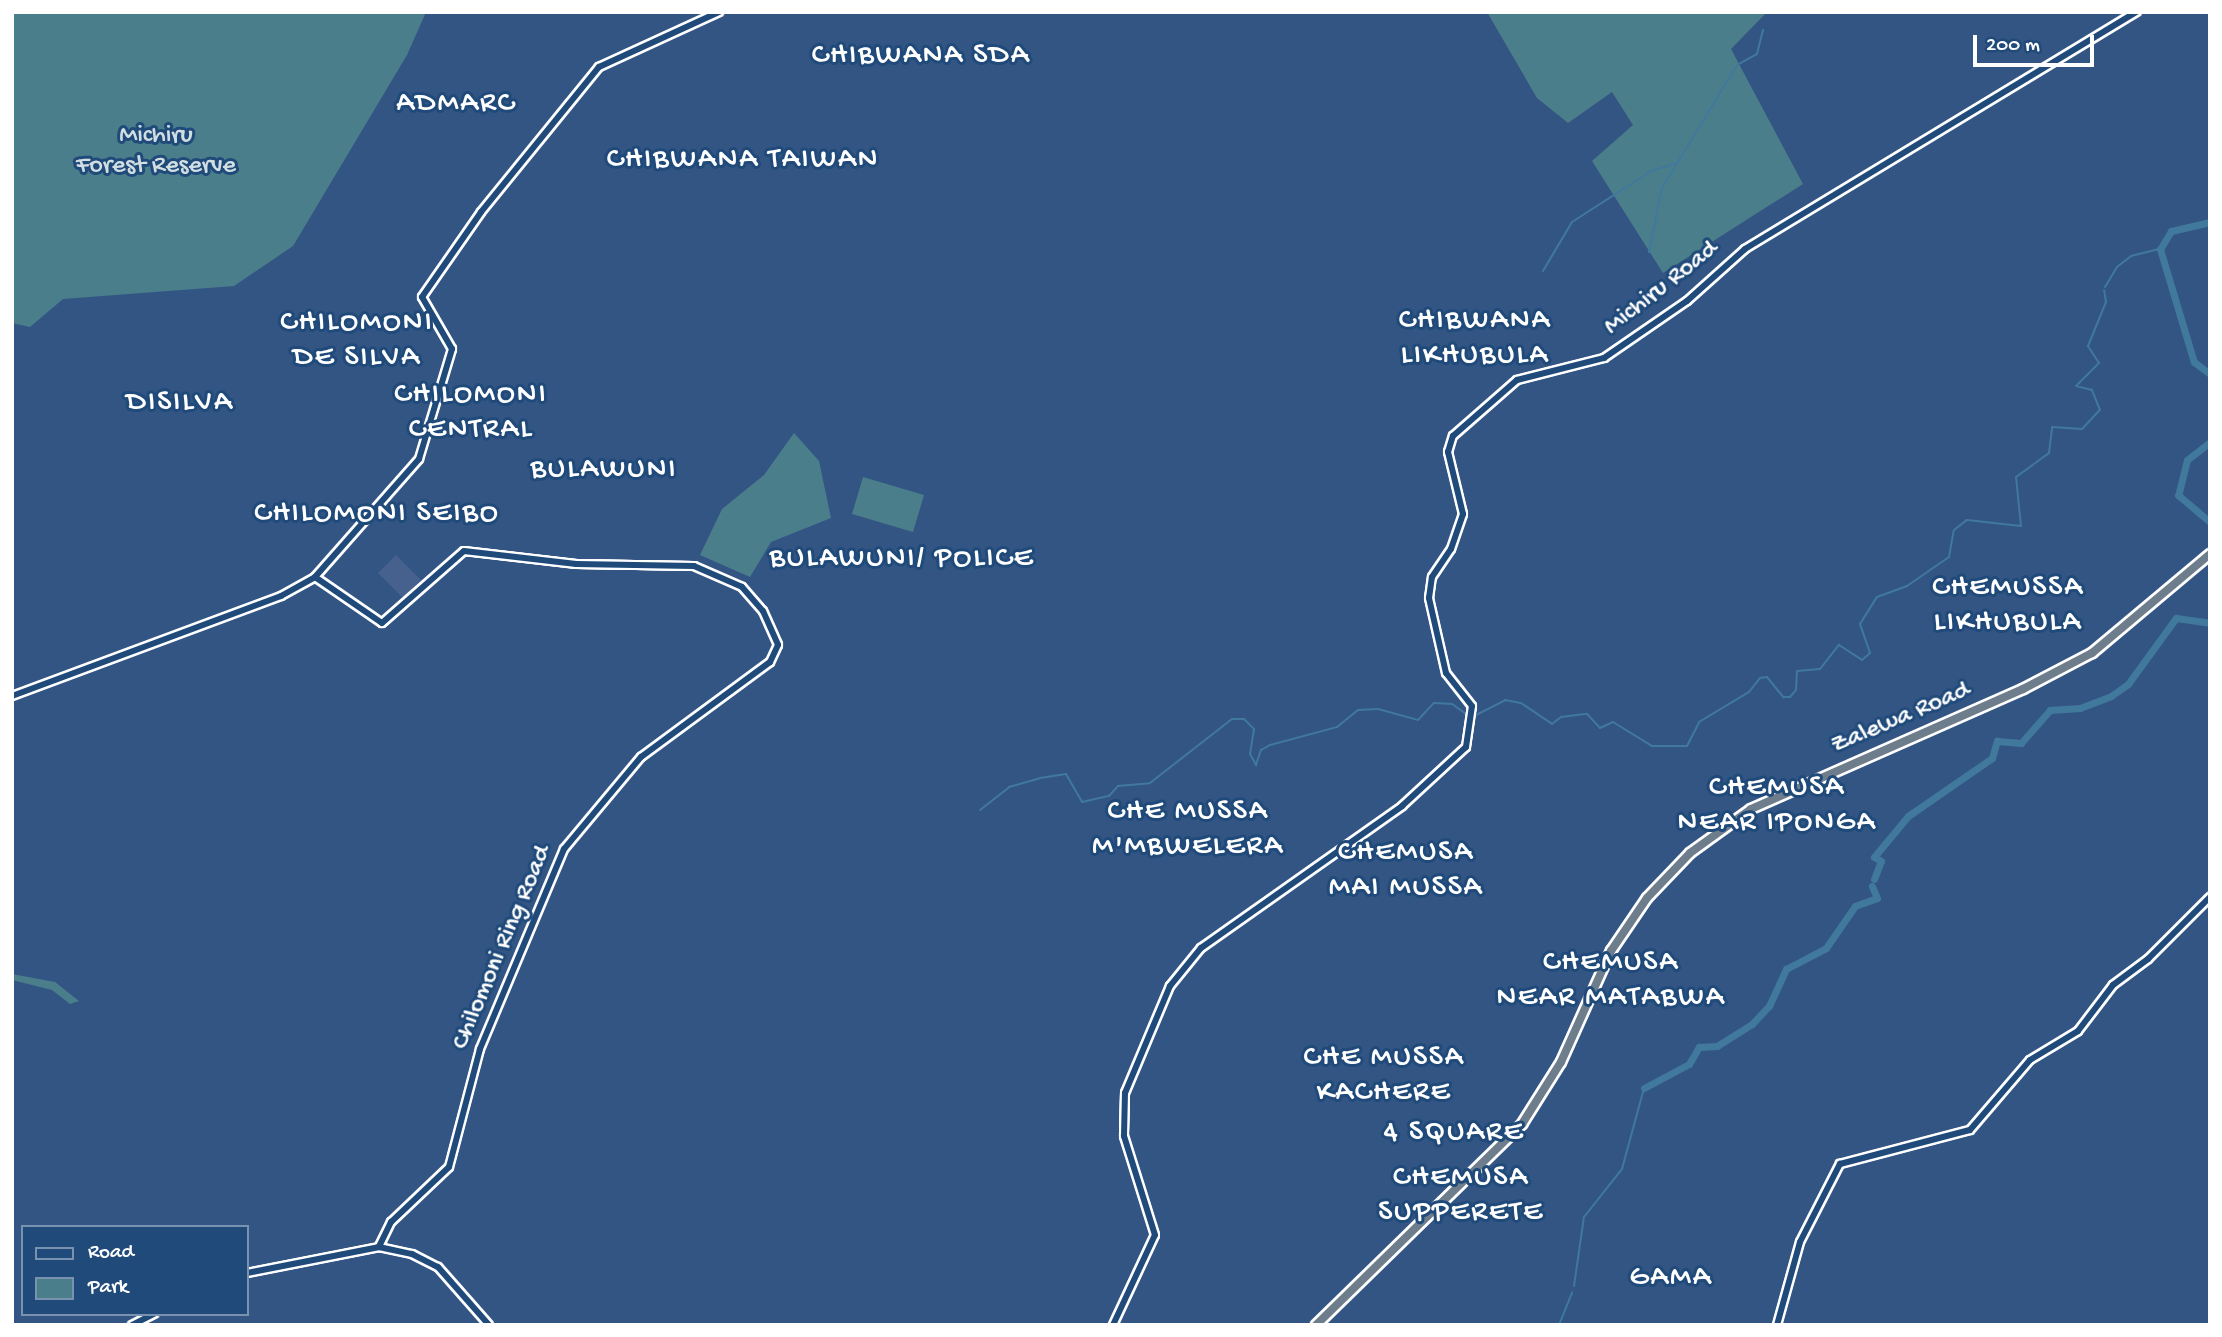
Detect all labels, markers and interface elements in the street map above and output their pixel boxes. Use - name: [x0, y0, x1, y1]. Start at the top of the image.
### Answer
- scale bar: [1977, 21, 2098, 65]
- text: 200 m: [1986, 34, 2040, 59]
- district label: CHIBWANA SDA: [813, 39, 1029, 75]
- district label: ADMARC: [397, 87, 515, 123]
- park label: Michiru Forest Reserve: [76, 121, 236, 182]
- district label: CHIBWANA TAIWAN: [609, 143, 877, 179]
- street label: Michiru Road: [1599, 235, 1725, 343]
- district label: CHIBWANA LIKHUBULA: [1400, 304, 1550, 374]
- district label: CHILOMONI DE SILVA: [281, 306, 433, 376]
- district label: CHILOMONI CENTRAL: [395, 378, 547, 448]
- district label: DISILVA: [127, 386, 233, 422]
- district label: BULAWUNI: [532, 453, 676, 489]
- district label: CHILOMONI SEIBO: [256, 497, 498, 533]
- district label: BULAWUNI/ POLICE: [771, 542, 1033, 578]
- district label: CHEMUSSA LIKHUBULA: [1933, 571, 2083, 642]
- street label: Zalewa Road: [1827, 676, 1975, 762]
- district label: CHEMUSA NEAR IPONGA: [1679, 771, 1875, 842]
- district label: CHE MUSSA M'MBWELERA: [1093, 795, 1283, 866]
- district label: CHEMUSA MAI MUSSA: [1330, 836, 1482, 906]
- street label: Chilomoni Ring Road: [446, 841, 560, 1055]
- district label: CHEMUSA NEAR MATABWA: [1498, 946, 1724, 1016]
- district label: CHE MUSSA KACHERE: [1305, 1041, 1463, 1112]
- district label: 4 SQUARE: [1385, 1116, 1523, 1152]
- district label: CHEMUSA SUPPERETE: [1379, 1161, 1543, 1232]
- legend: [21, 1225, 248, 1316]
- text: Road: [88, 1241, 134, 1266]
- district label: GAMA: [1630, 1261, 1712, 1297]
- text: Park: [88, 1276, 128, 1301]

